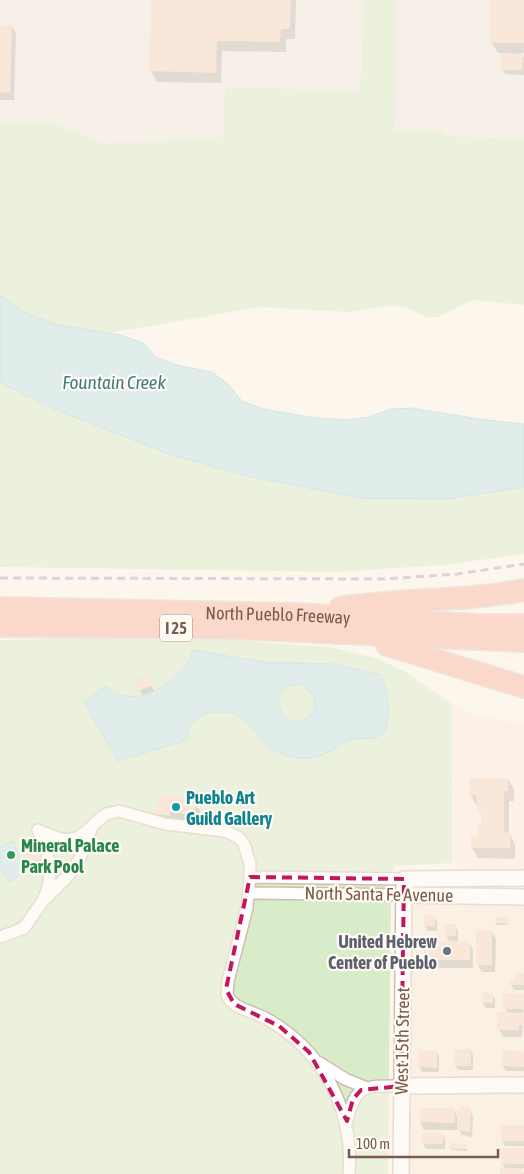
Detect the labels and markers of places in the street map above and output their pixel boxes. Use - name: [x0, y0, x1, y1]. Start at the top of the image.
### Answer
- place label: Pueblo Art Guild Gallery: [186, 787, 273, 829]
- marker: Pueblo Art Guild Gallery: [170, 801, 182, 813]
- place label: Mineral Palace Park Pool: [21, 835, 119, 877]
- marker: Mineral Palace Park Pool: [5, 849, 17, 861]
- place label: United Hebrew Center of Pueblo: [328, 931, 437, 973]
- marker: United Hebrew Center of Pueblo: [441, 945, 453, 957]

